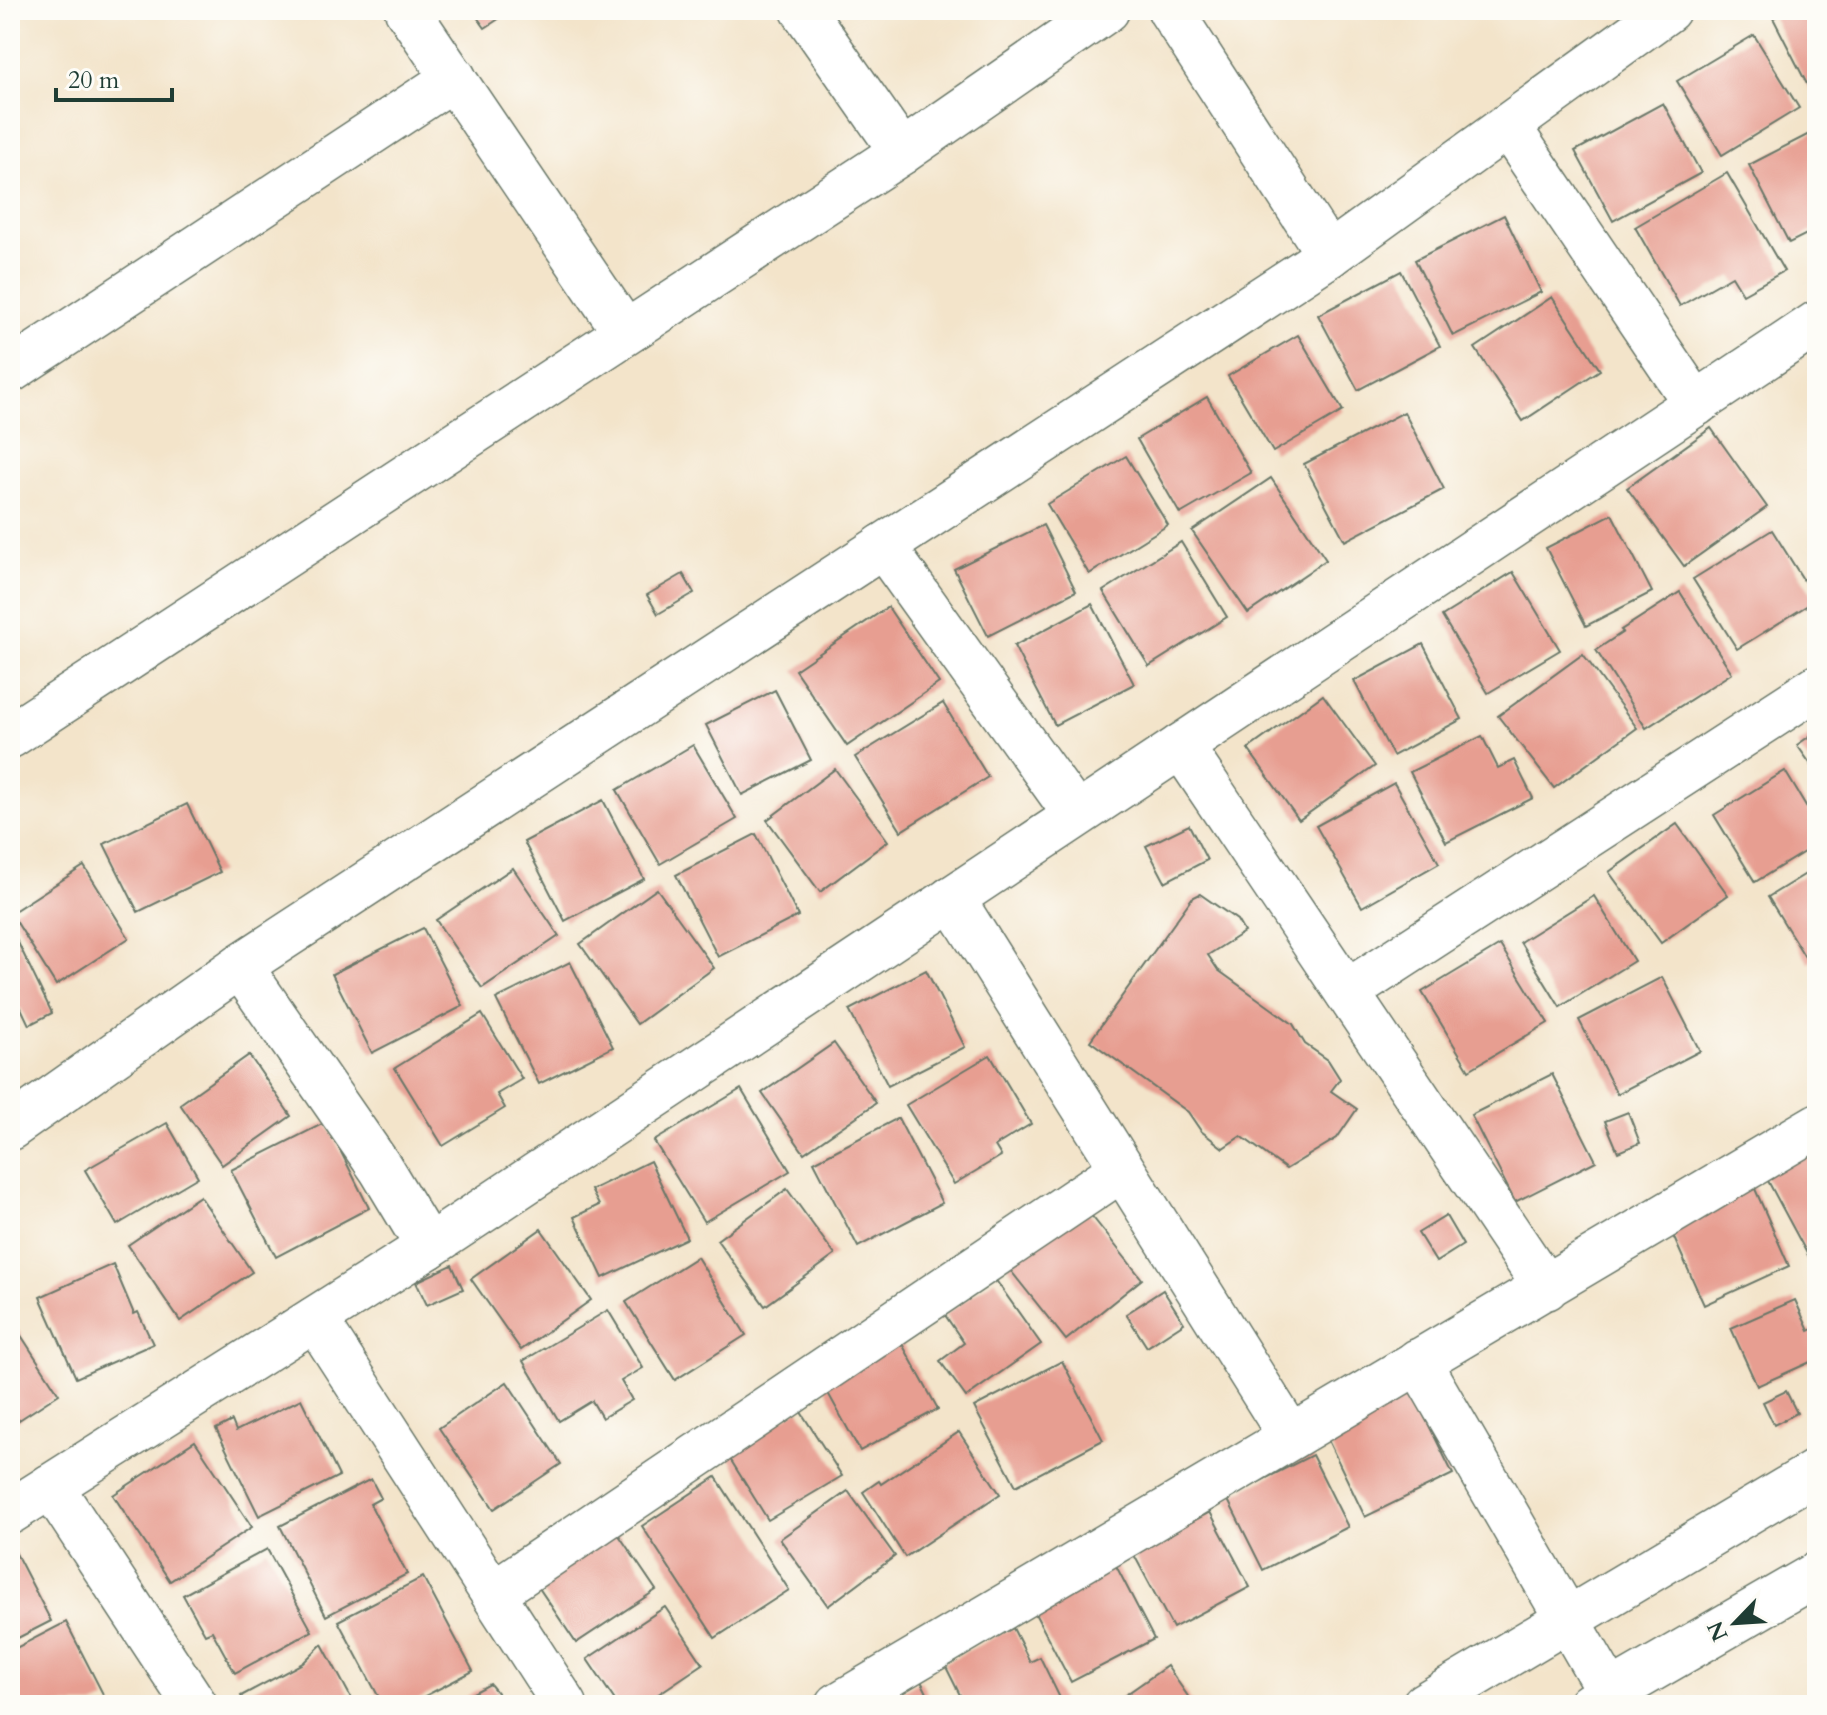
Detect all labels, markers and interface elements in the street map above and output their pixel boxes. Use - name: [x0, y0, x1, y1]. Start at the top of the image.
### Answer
- scale bar: [56, 52, 172, 102]
- text: 20 m: [68, 64, 120, 97]
- north arrow: [1695, 1583, 1775, 1663]
- text: N: [1700, 1616, 1735, 1646]

